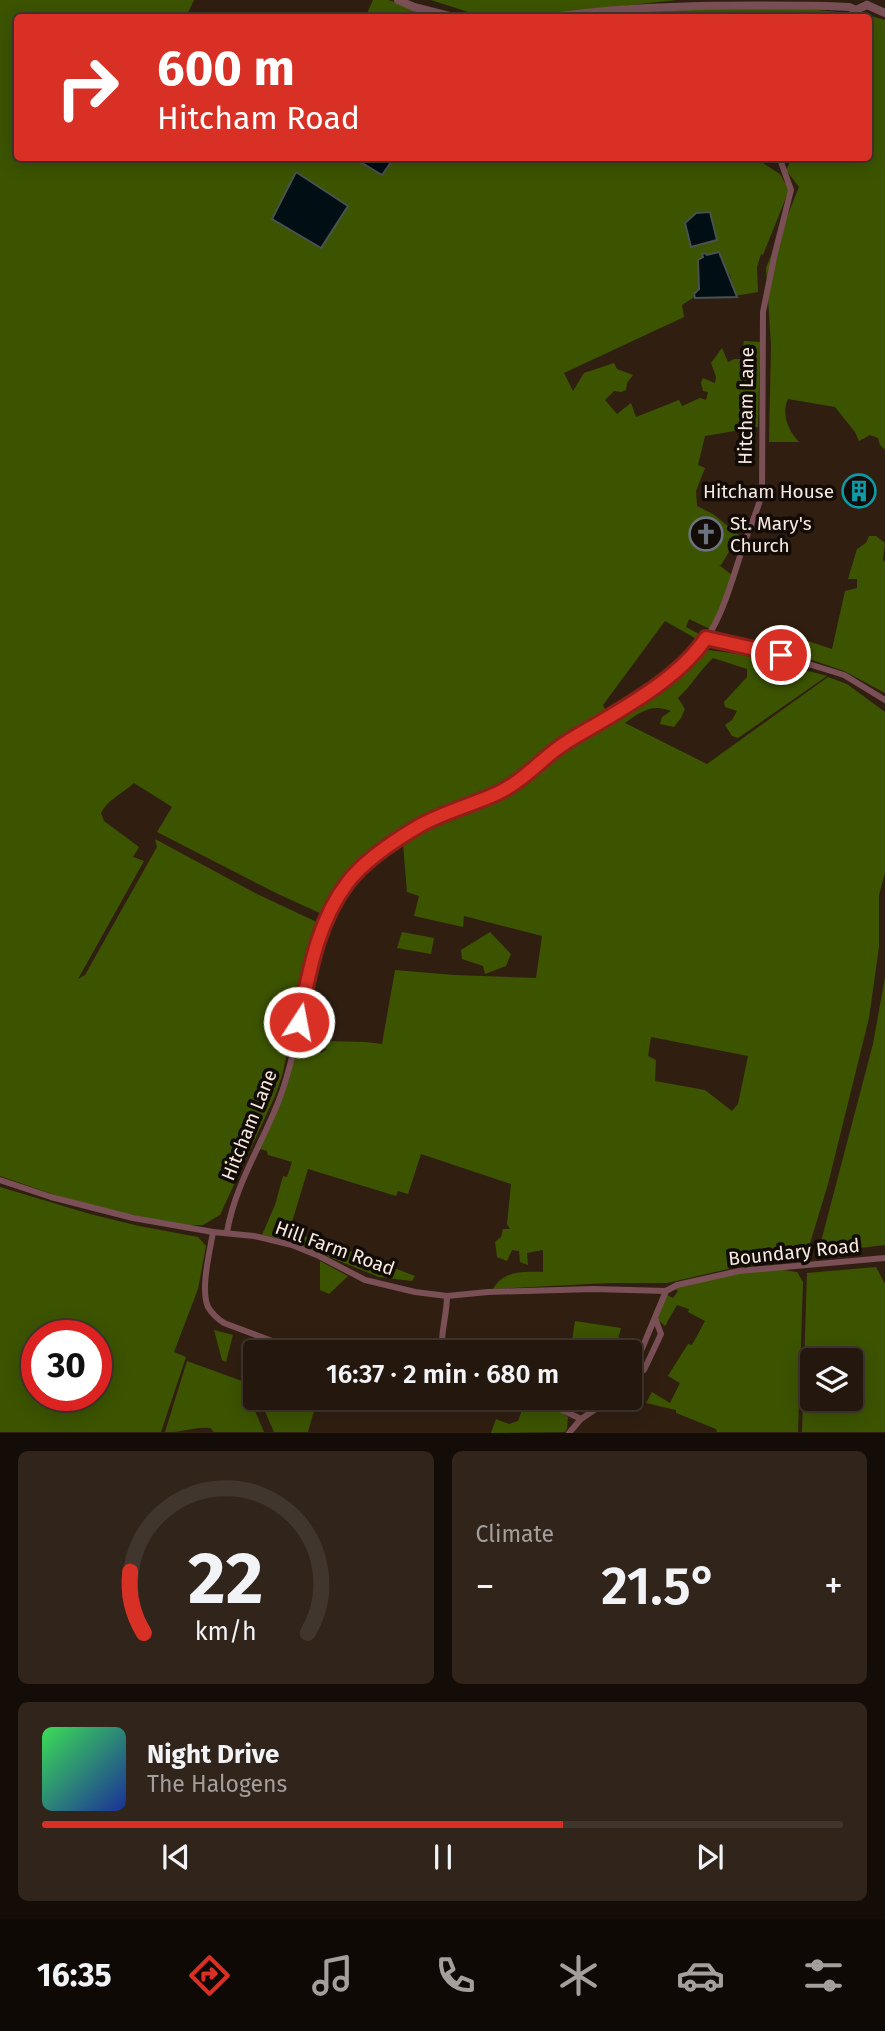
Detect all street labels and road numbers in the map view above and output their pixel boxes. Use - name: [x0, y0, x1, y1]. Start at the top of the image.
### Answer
- street label: Hitcham Lane: [733, 347, 759, 465]
- street label: Hitcham Lane: [216, 1066, 282, 1184]
- street label: Hill Farm Road: [272, 1216, 398, 1280]
- street label: Boundary Road: [727, 1234, 861, 1270]

